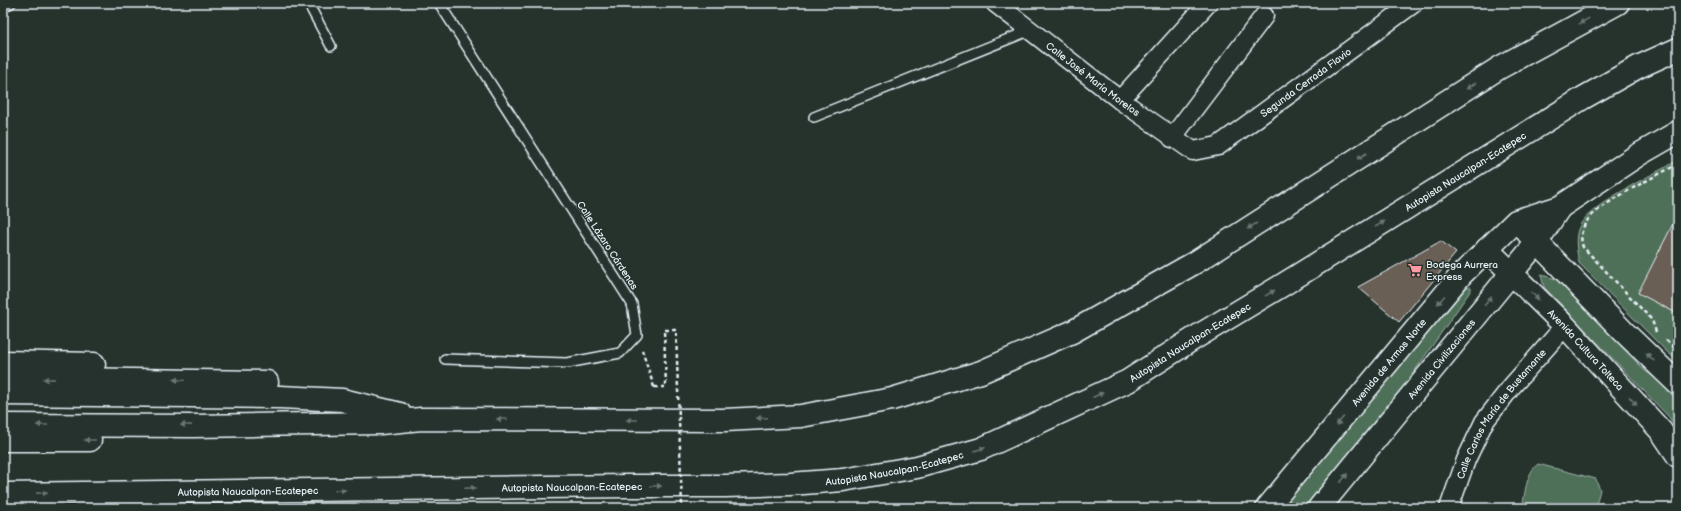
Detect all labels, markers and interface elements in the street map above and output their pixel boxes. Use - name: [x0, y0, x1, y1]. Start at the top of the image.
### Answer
- one-way arrow: [1578, 18, 1590, 24]
- street label: Calle José María Morelos: [1043, 40, 1142, 119]
- street label: Segunda Cerrada Flavio: [1258, 46, 1354, 120]
- one-way arrow: [1466, 82, 1476, 90]
- street label: Autopista Naucalpan-Ecatepec: [1403, 130, 1529, 214]
- one-way arrow: [1357, 152, 1367, 160]
- street label: Calle Lázaro Cárdenas: [574, 199, 640, 292]
- one-way arrow: [1374, 220, 1385, 227]
- one-way arrow: [1247, 222, 1257, 230]
- place label: Bodega Aurrera Express: [1426, 259, 1498, 283]
- supermarket icon: Bodega Aurrera Express: [1407, 262, 1423, 278]
- one-way arrow: [1264, 290, 1275, 297]
- one-way arrow: [1530, 291, 1540, 301]
- one-way arrow: [1436, 294, 1445, 305]
- one-way arrow: [1483, 296, 1492, 307]
- street label: Autopista Naucalpan-Ecatepec: [1128, 301, 1253, 385]
- street label: Avenida Cultura Tolteca: [1545, 307, 1626, 393]
- street label: Avenida de Armas Norte: [1350, 316, 1429, 409]
- street label: Avenida Civilizaciones: [1406, 317, 1478, 402]
- street label: Calle Carlos María de Bustamante: [1455, 347, 1549, 481]
- one-way arrow: [1645, 353, 1655, 362]
- one-way arrow: [42, 376, 55, 382]
- one-way arrow: [172, 377, 185, 383]
- one-way arrow: [1092, 392, 1103, 398]
- one-way arrow: [1629, 395, 1638, 406]
- one-way arrow: [755, 415, 768, 421]
- one-way arrow: [495, 416, 508, 422]
- one-way arrow: [1335, 416, 1344, 426]
- one-way arrow: [625, 417, 638, 423]
- one-way arrow: [35, 422, 48, 428]
- one-way arrow: [180, 422, 192, 429]
- one-way arrow: [83, 437, 96, 443]
- one-way arrow: [974, 446, 986, 452]
- street label: Autopista Naucalpan-Ecatepec: [825, 449, 965, 488]
- one-way arrow: [1339, 472, 1348, 483]
- street label: Autopista Naucalpan-Ecatepec: [502, 481, 642, 495]
- one-way arrow: [650, 483, 663, 489]
- street label: Autopista Naucalpan-Ecatepec: [178, 485, 318, 499]
- one-way arrow: [464, 485, 477, 491]
- one-way arrow: [334, 487, 347, 493]
- one-way arrow: [36, 490, 49, 496]

